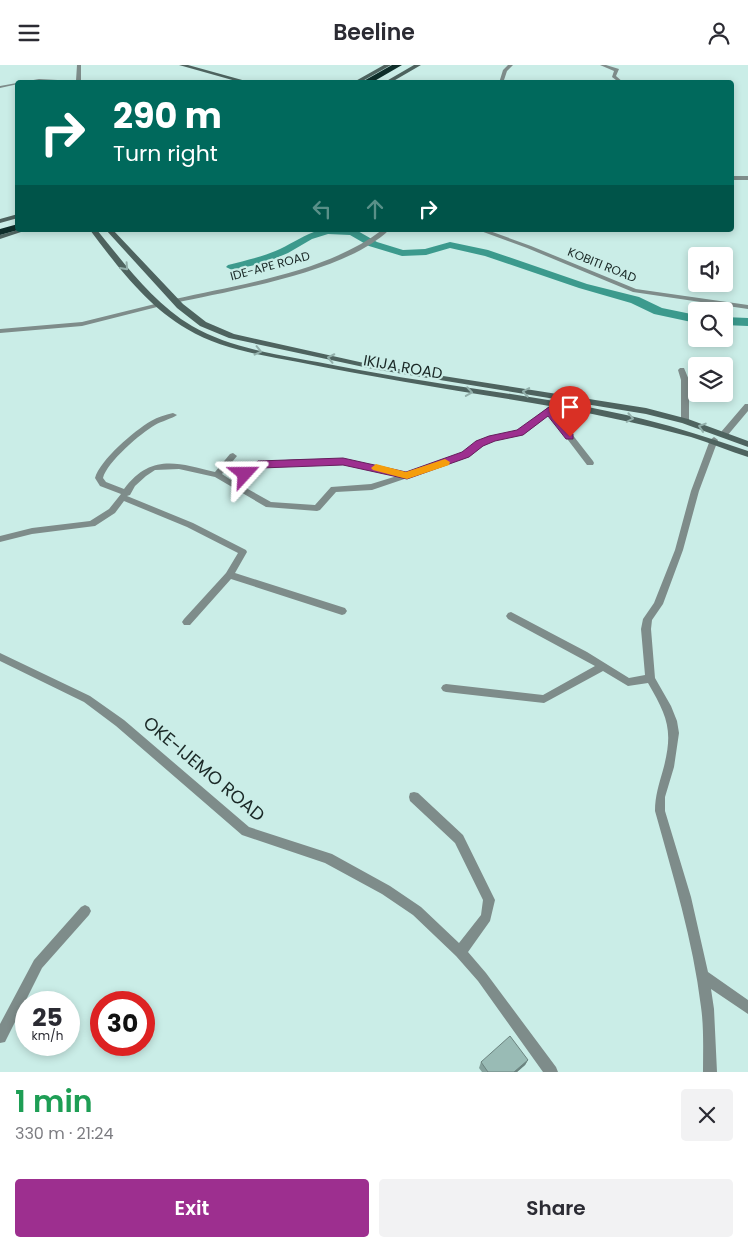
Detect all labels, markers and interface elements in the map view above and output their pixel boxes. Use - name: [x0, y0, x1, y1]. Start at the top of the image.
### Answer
- text: Beeline: [333, 17, 415, 48]
- icon: menu: [15, 19, 43, 47]
- icon: person: [705, 19, 733, 47]
- text: 290 m: [113, 91, 222, 140]
- icon: right: [30, 100, 95, 165]
- text: Turn right: [113, 138, 218, 169]
- icon: left: [308, 195, 336, 223]
- icon: ahead: [361, 195, 389, 223]
- icon: right: [414, 195, 442, 223]
- street label: KOBITI ROAD: [565, 243, 639, 286]
- street label: IDE-APE ROAD: [228, 247, 312, 284]
- map controls: [688, 247, 733, 402]
- button: sound: [688, 247, 733, 292]
- one-way arrow: [119, 261, 128, 270]
- button: search: [688, 302, 733, 347]
- one-way arrow: [254, 345, 263, 356]
- street label: IKIJA ROAD: [362, 349, 444, 384]
- one-way arrow: [327, 353, 336, 364]
- button: layers: [688, 357, 733, 402]
- one-way arrow: [465, 386, 474, 396]
- pin: [549, 386, 591, 437]
- one-way arrow: [522, 388, 530, 398]
- icon: arrive: [556, 393, 584, 421]
- one-way arrow: [625, 412, 634, 422]
- one-way arrow: [699, 423, 707, 433]
- position arrow: [218, 447, 270, 499]
- street label: OKE-IJEMO ROAD: [138, 710, 270, 827]
- speed limit sign: 30: [90, 991, 155, 1056]
- text: 25: [32, 1000, 63, 1035]
- text: km/h: [32, 1027, 63, 1044]
- text: 1 min: [15, 1080, 93, 1123]
- button: close: [681, 1089, 733, 1141]
- text: 330 m · 21:24: [15, 1122, 114, 1145]
- button: Exit: [15, 1179, 369, 1237]
- button: Share: [379, 1179, 733, 1237]

